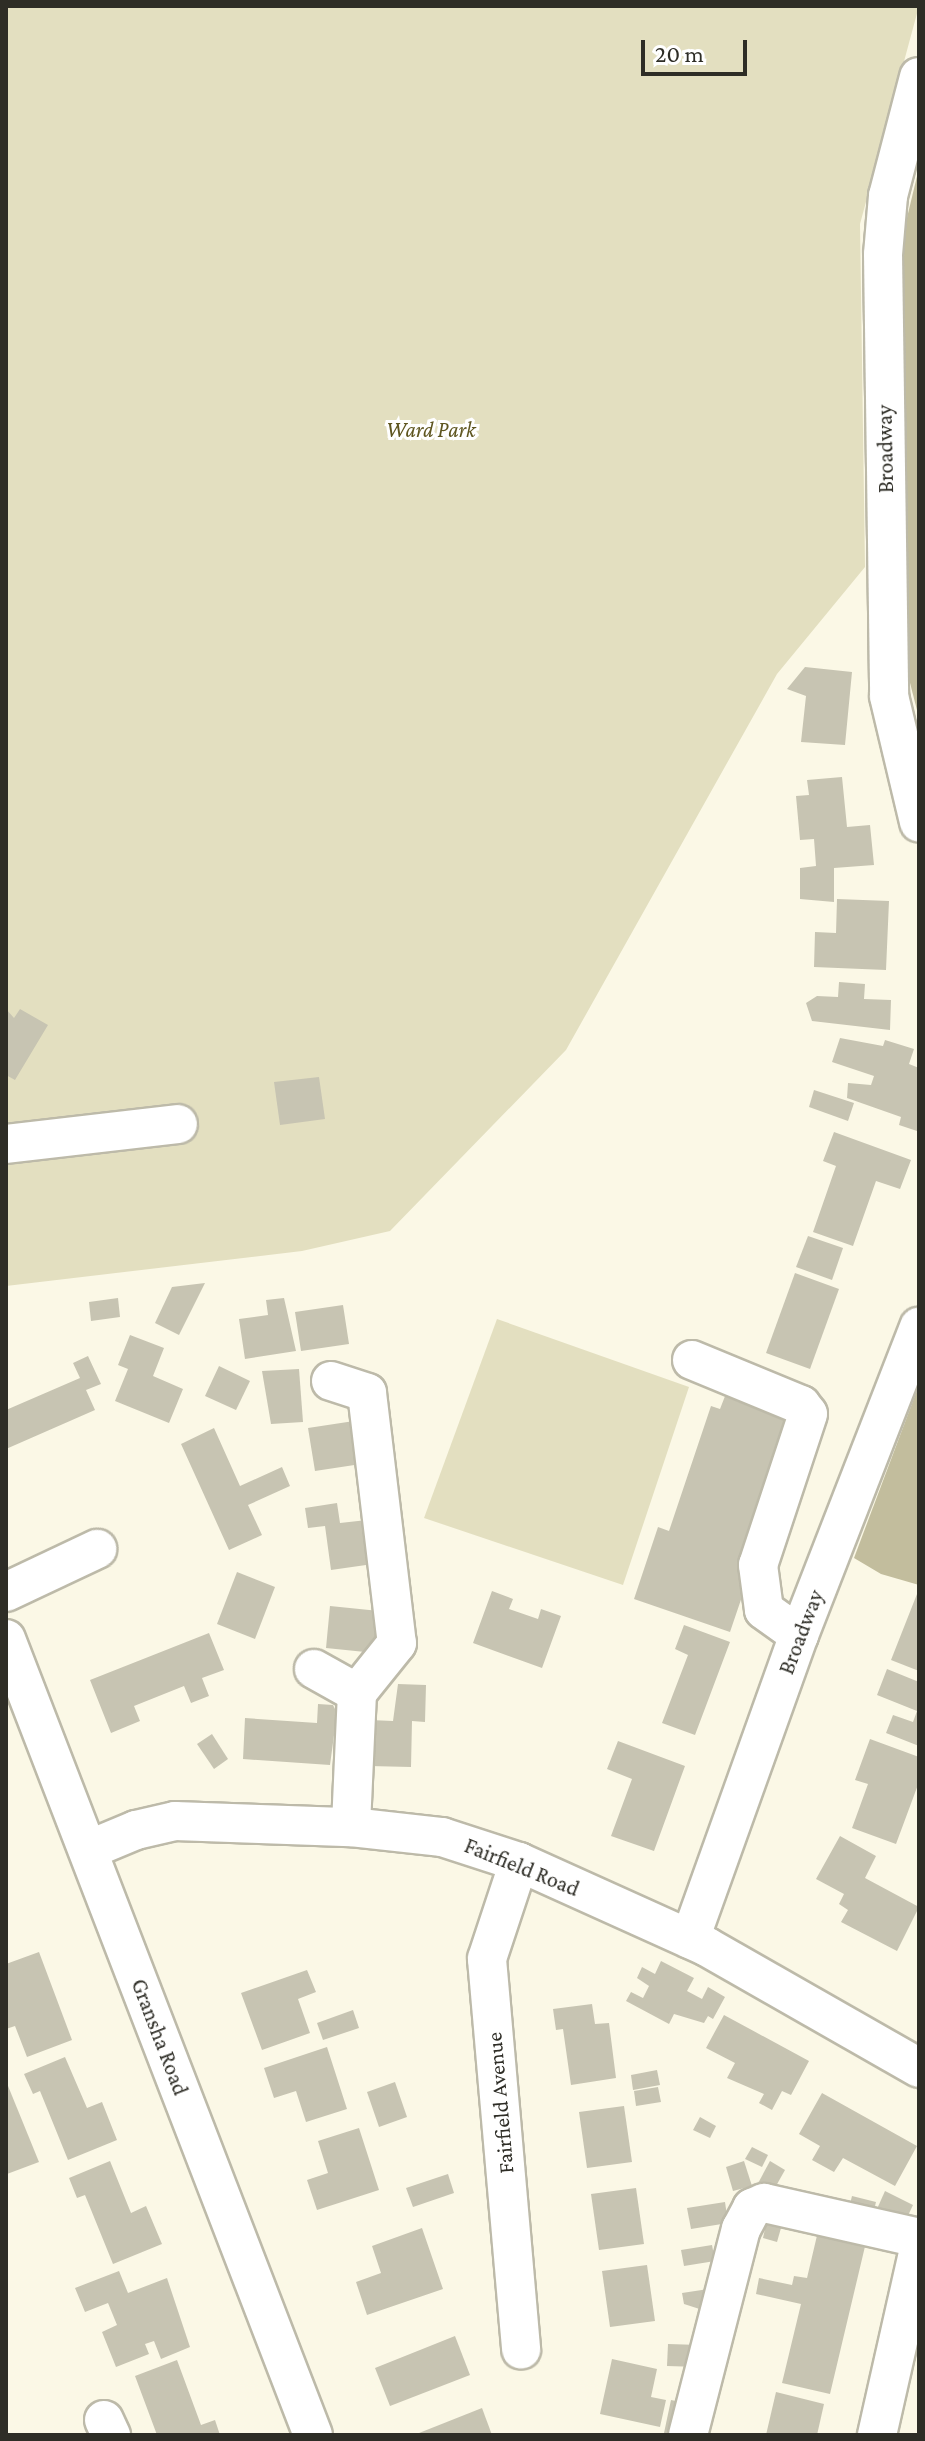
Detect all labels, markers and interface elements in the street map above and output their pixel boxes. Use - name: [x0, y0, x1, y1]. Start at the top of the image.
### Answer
- scale bar: [645, 24, 751, 74]
- text: 20 m: [655, 40, 704, 67]
- street label: Broadway: [871, 405, 899, 493]
- park label: Ward Park: [386, 417, 476, 443]
- street label: Broadway: [773, 1586, 829, 1678]
- street label: Fairfield Road: [461, 1832, 583, 1902]
- street label: Gransha Road: [126, 1975, 194, 2099]
- street label: Fairfield Avenue: [481, 2031, 519, 2175]

